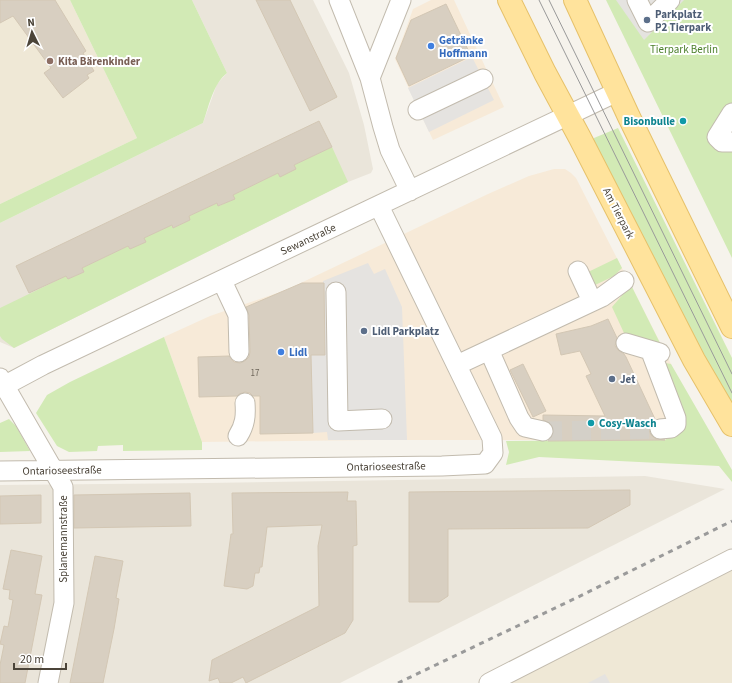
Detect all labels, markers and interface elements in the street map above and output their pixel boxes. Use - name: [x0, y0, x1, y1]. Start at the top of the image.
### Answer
- place label: Parkplatz P2 Tierpark: [655, 7, 711, 35]
- north arrow: [12, 12, 52, 52]
- text: N: [27, 15, 35, 30]
- marker: Parkplatz P2 Tierpark: [642, 15, 652, 25]
- place label: Getränke Hoffmann: [439, 33, 488, 61]
- marker: Getränke Hoffmann: [426, 41, 436, 51]
- park label: Tierpark Berlin: [650, 42, 718, 57]
- place label: Kita Bärenkinder: [58, 54, 141, 69]
- marker: Kita Bärenkinder: [45, 56, 55, 66]
- place label: Bisonbulle: [623, 114, 675, 129]
- marker: Bisonbulle: [678, 116, 688, 126]
- street label: Am Tierpark: [599, 185, 638, 242]
- street label: Sewanstraße: [278, 220, 339, 259]
- place label: Lidl Parkplatz: [372, 324, 439, 339]
- marker: Lidl Parkplatz: [359, 326, 369, 336]
- place label: Lidl: [289, 345, 308, 360]
- marker: Lidl: [276, 347, 286, 357]
- house number: 17: [251, 367, 260, 380]
- place label: Jet: [620, 372, 636, 387]
- marker: Jet: [607, 374, 617, 384]
- place label: Cosy-Wasch: [599, 416, 657, 431]
- marker: Cosy-Wasch: [586, 418, 596, 428]
- street label: Ontarioseestraße: [346, 458, 426, 475]
- street label: Ontarioseestraße: [22, 462, 102, 479]
- street label: Splanemannstraße: [56, 495, 71, 583]
- scale bar: [14, 645, 66, 671]
- text: 20 m: [20, 651, 44, 668]

